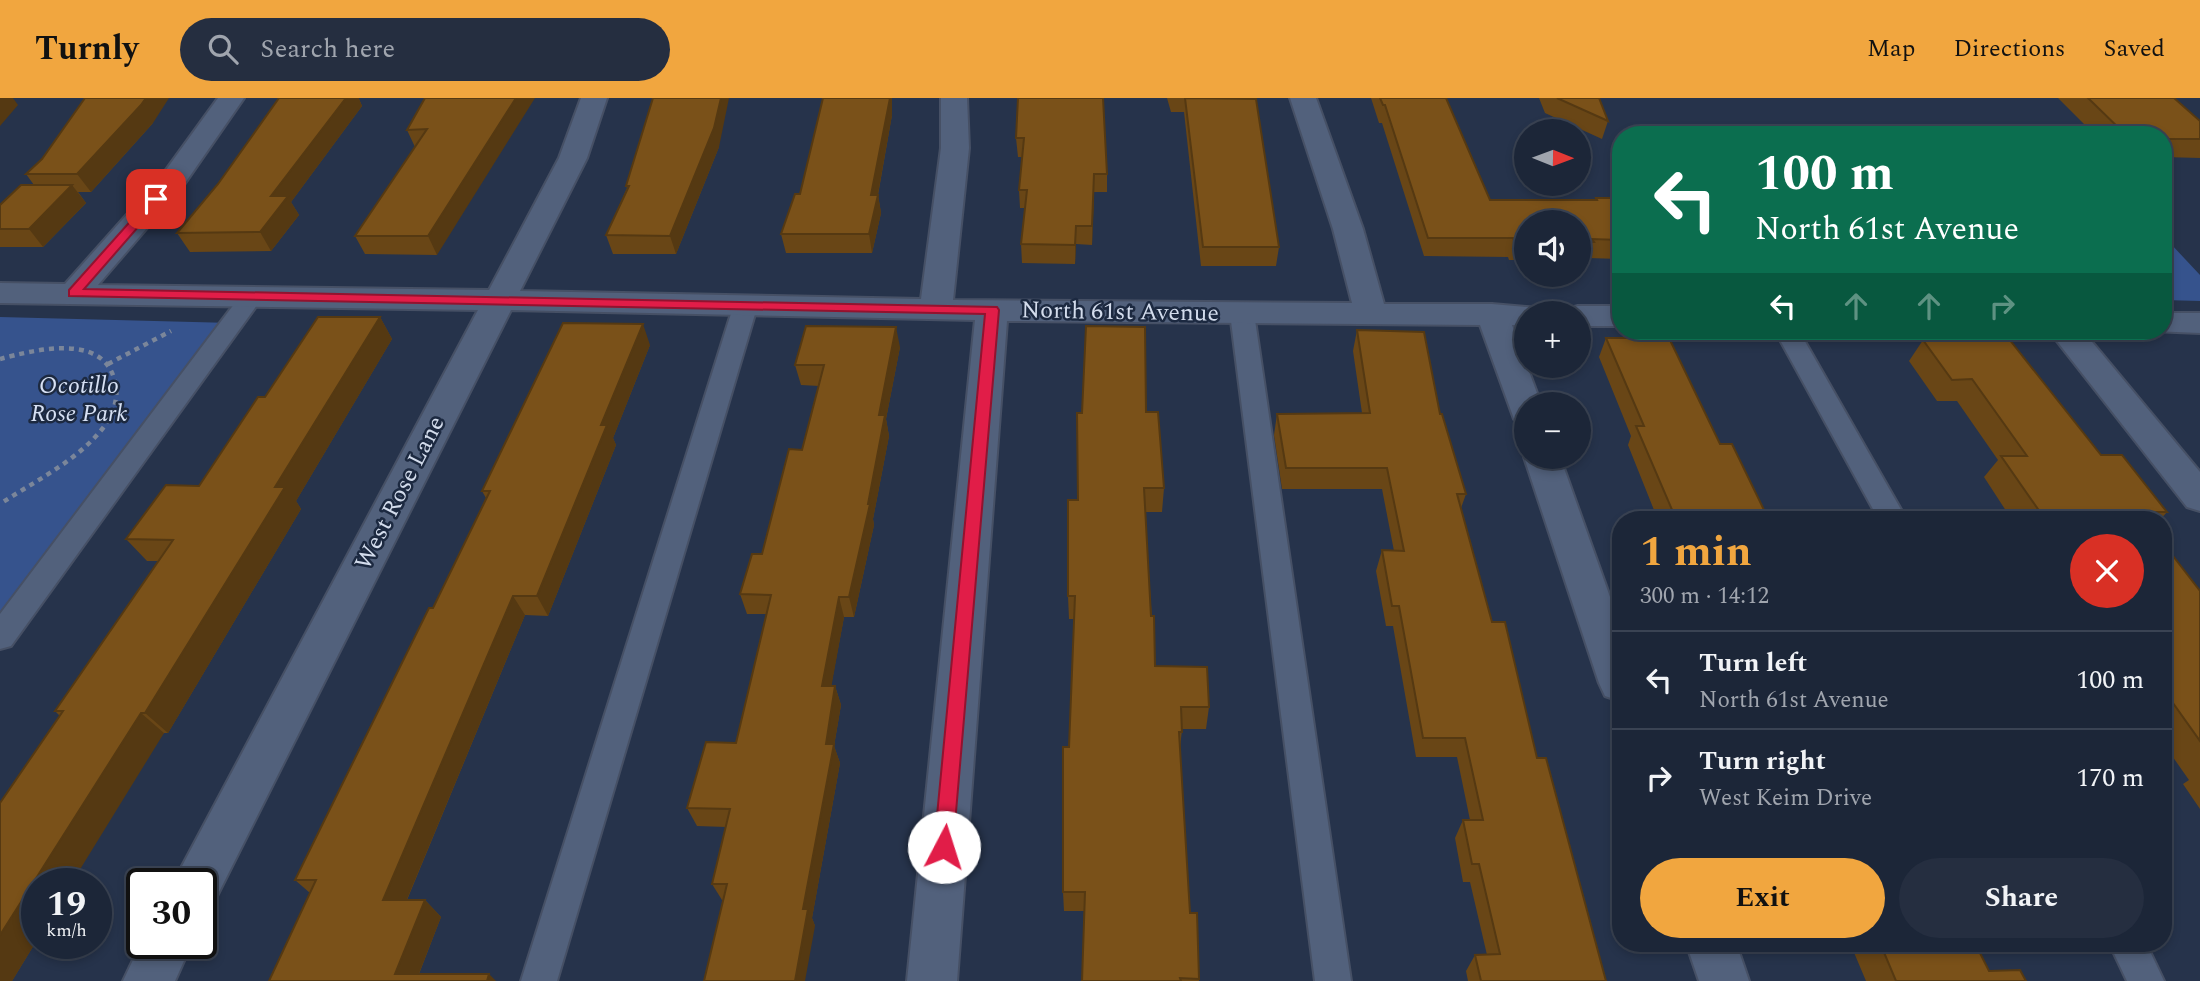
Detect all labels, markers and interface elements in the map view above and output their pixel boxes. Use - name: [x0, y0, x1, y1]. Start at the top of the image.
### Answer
- search box: [180, 18, 670, 81]
- text: Turnly: [35, 24, 138, 74]
- text: Search here: [260, 29, 395, 69]
- icon: search: [204, 30, 242, 68]
- text: Map: [1867, 31, 1915, 67]
- text: Directions: [1953, 31, 2065, 67]
- text: Saved: [2103, 31, 2165, 67]
- north arrow: [1514, 119, 1591, 196]
- map controls: [1514, 119, 1591, 469]
- text: 100 m: [1755, 137, 1894, 212]
- icon: left: [1640, 154, 1731, 245]
- pin: [126, 169, 186, 229]
- icon: arrive: [137, 180, 175, 218]
- text: North 61st Avenue: [1755, 205, 2019, 254]
- button: sound: [1514, 210, 1591, 287]
- icon: left: [1764, 287, 1802, 325]
- icon: ahead: [1837, 287, 1875, 325]
- icon: ahead: [1910, 287, 1948, 325]
- icon: right: [1983, 287, 2021, 325]
- street label: North 61st Avenue: [1021, 292, 1219, 332]
- button: +: [1514, 301, 1591, 378]
- park label: Ocotillo Rose Park: [30, 368, 128, 432]
- button: −: [1514, 392, 1591, 469]
- street label: West Rose Lane: [346, 410, 454, 576]
- text: 1 min: [1640, 521, 1752, 584]
- button: close: [2070, 534, 2144, 608]
- text: 300 m · 14:12: [1640, 579, 1769, 614]
- text: Turn left: [1699, 643, 1807, 683]
- text: 100 m: [2076, 660, 2144, 700]
- icon: left: [1640, 661, 1678, 699]
- text: North 61st Avenue: [1699, 683, 1889, 718]
- text: Turn right: [1699, 741, 1826, 781]
- text: 170 m: [2076, 758, 2144, 798]
- icon: right: [1640, 759, 1678, 797]
- text: West Keim Drive: [1699, 781, 1872, 816]
- position arrow: [907, 810, 981, 884]
- button: Exit: [1640, 858, 1885, 938]
- button: Share: [1899, 858, 2144, 938]
- speed limit sign: 30: [126, 868, 217, 959]
- text: 19: [47, 878, 86, 931]
- text: km/h: [46, 917, 87, 944]

